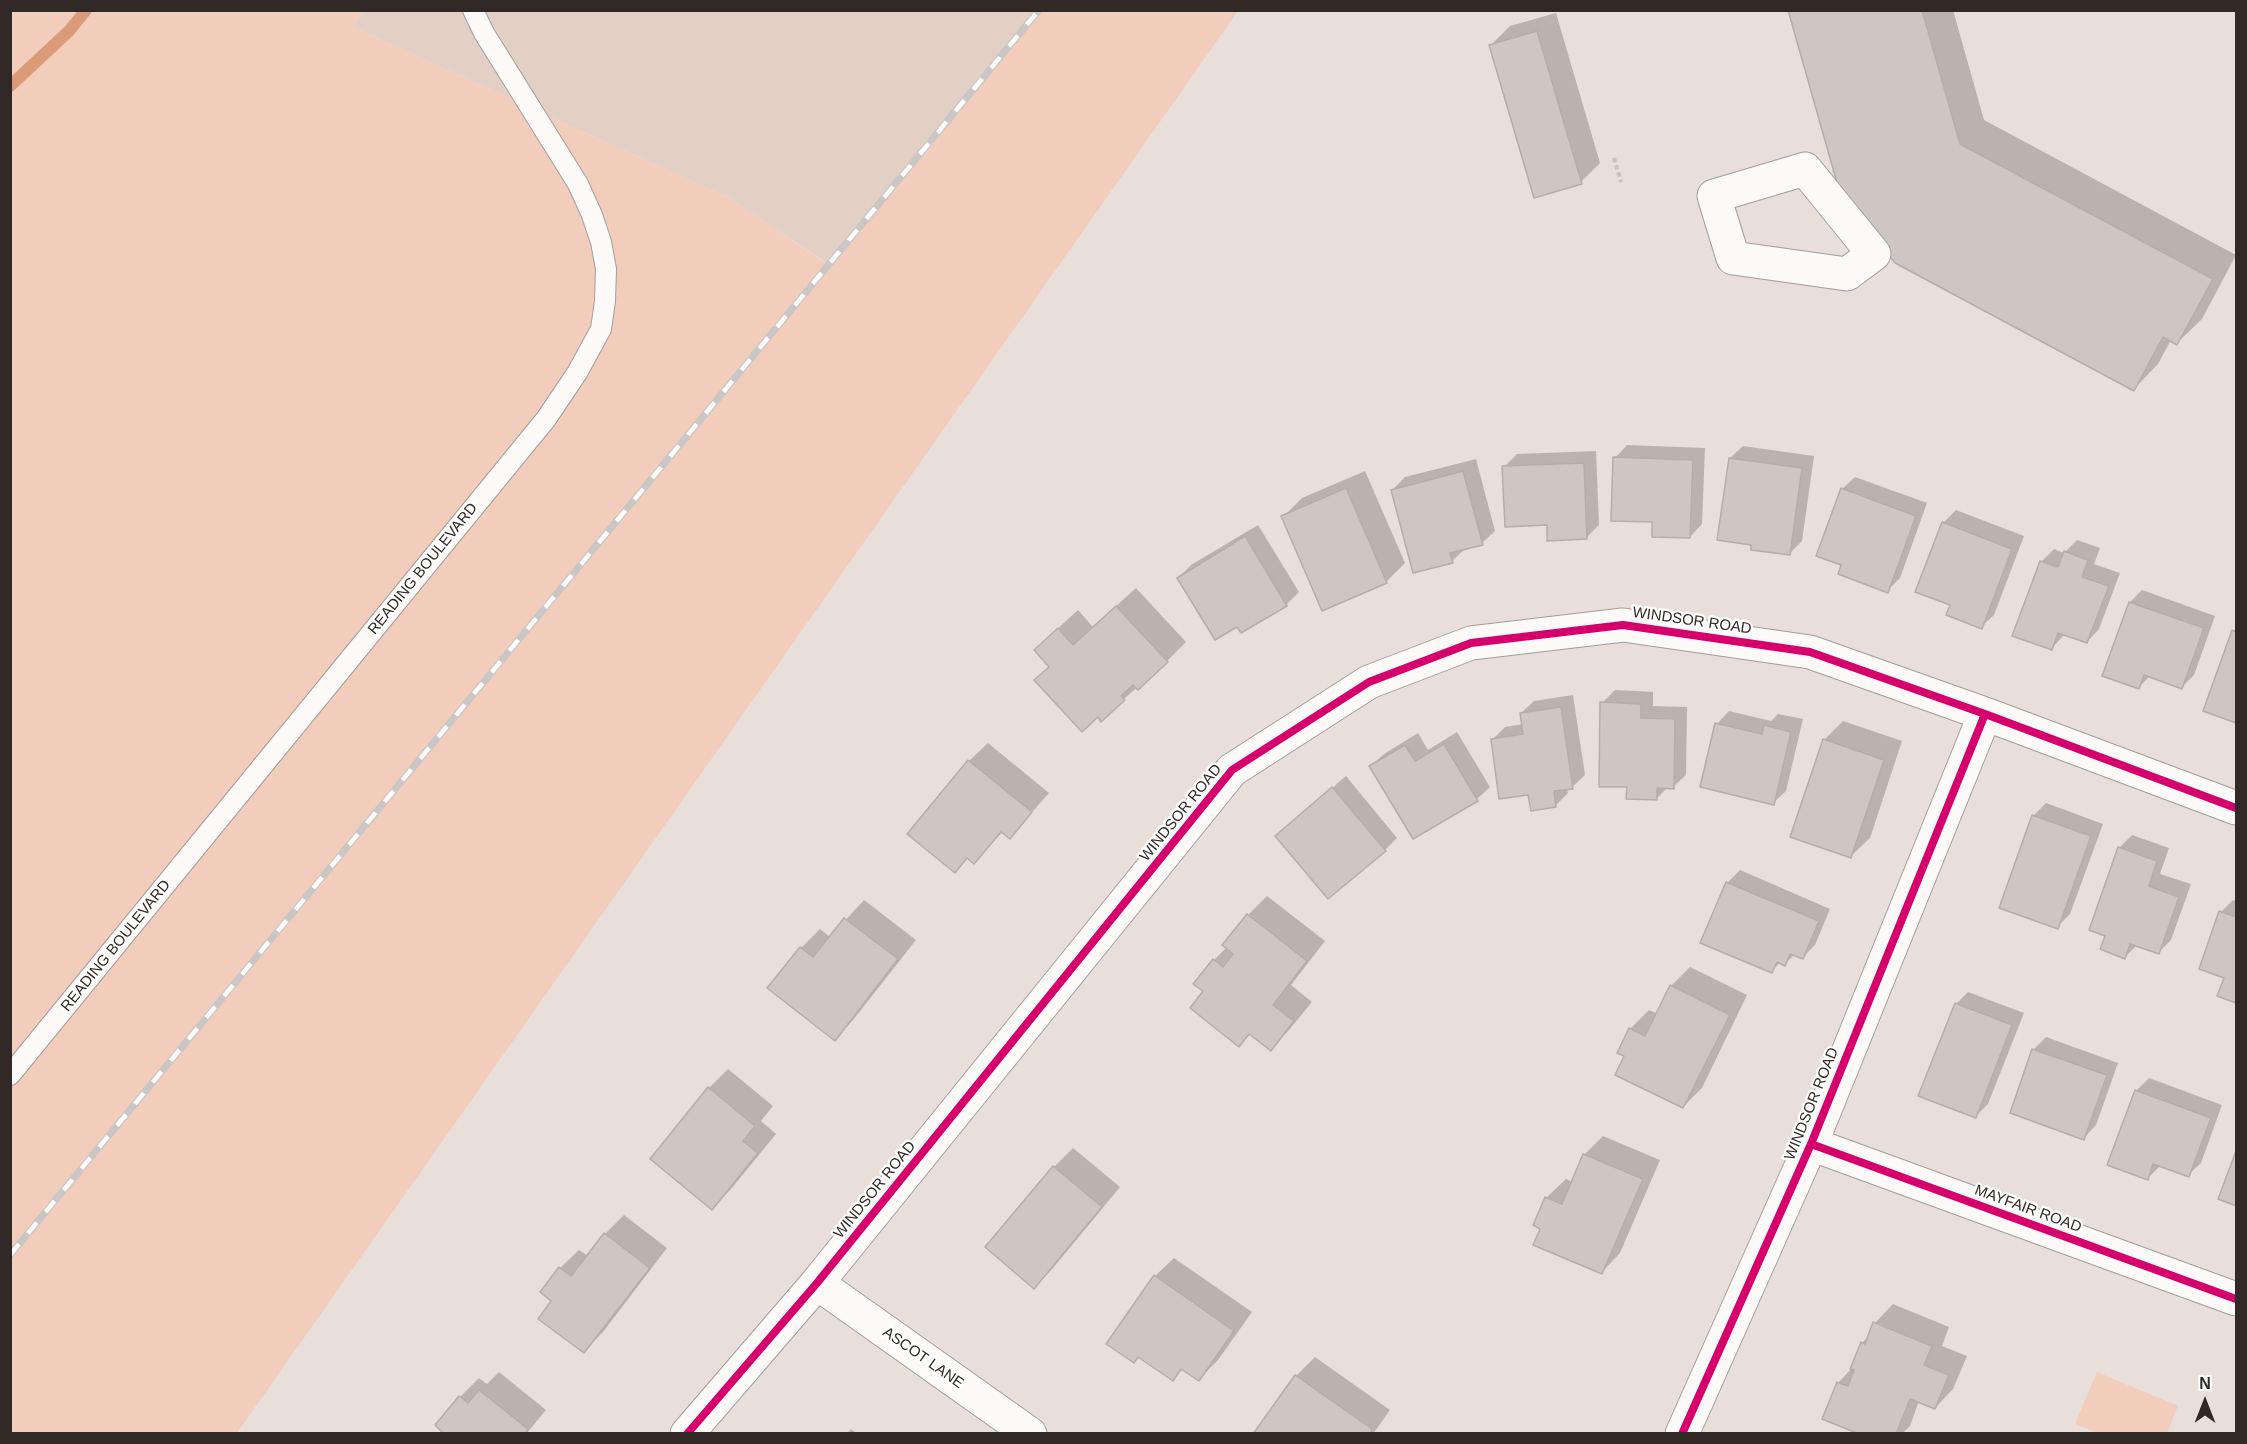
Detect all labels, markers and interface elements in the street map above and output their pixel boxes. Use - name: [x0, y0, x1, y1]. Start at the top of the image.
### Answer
- street label: READING BOULEVARD: [364, 500, 482, 638]
- street label: WINDSOR ROAD: [1631, 604, 1753, 638]
- street label: WINDSOR ROAD: [1136, 761, 1226, 865]
- street label: READING BOULEVARD: [57, 877, 175, 1015]
- street label: WINDSOR ROAD: [1781, 1045, 1843, 1163]
- street label: WINDSOR ROAD: [830, 1138, 920, 1242]
- street label: MAYFAIR ROAD: [1972, 1181, 2084, 1237]
- street label: ASCOT LANE: [879, 1323, 967, 1393]
- north arrow: [2175, 1372, 2235, 1432]
- text: N: [2199, 1375, 2211, 1392]

